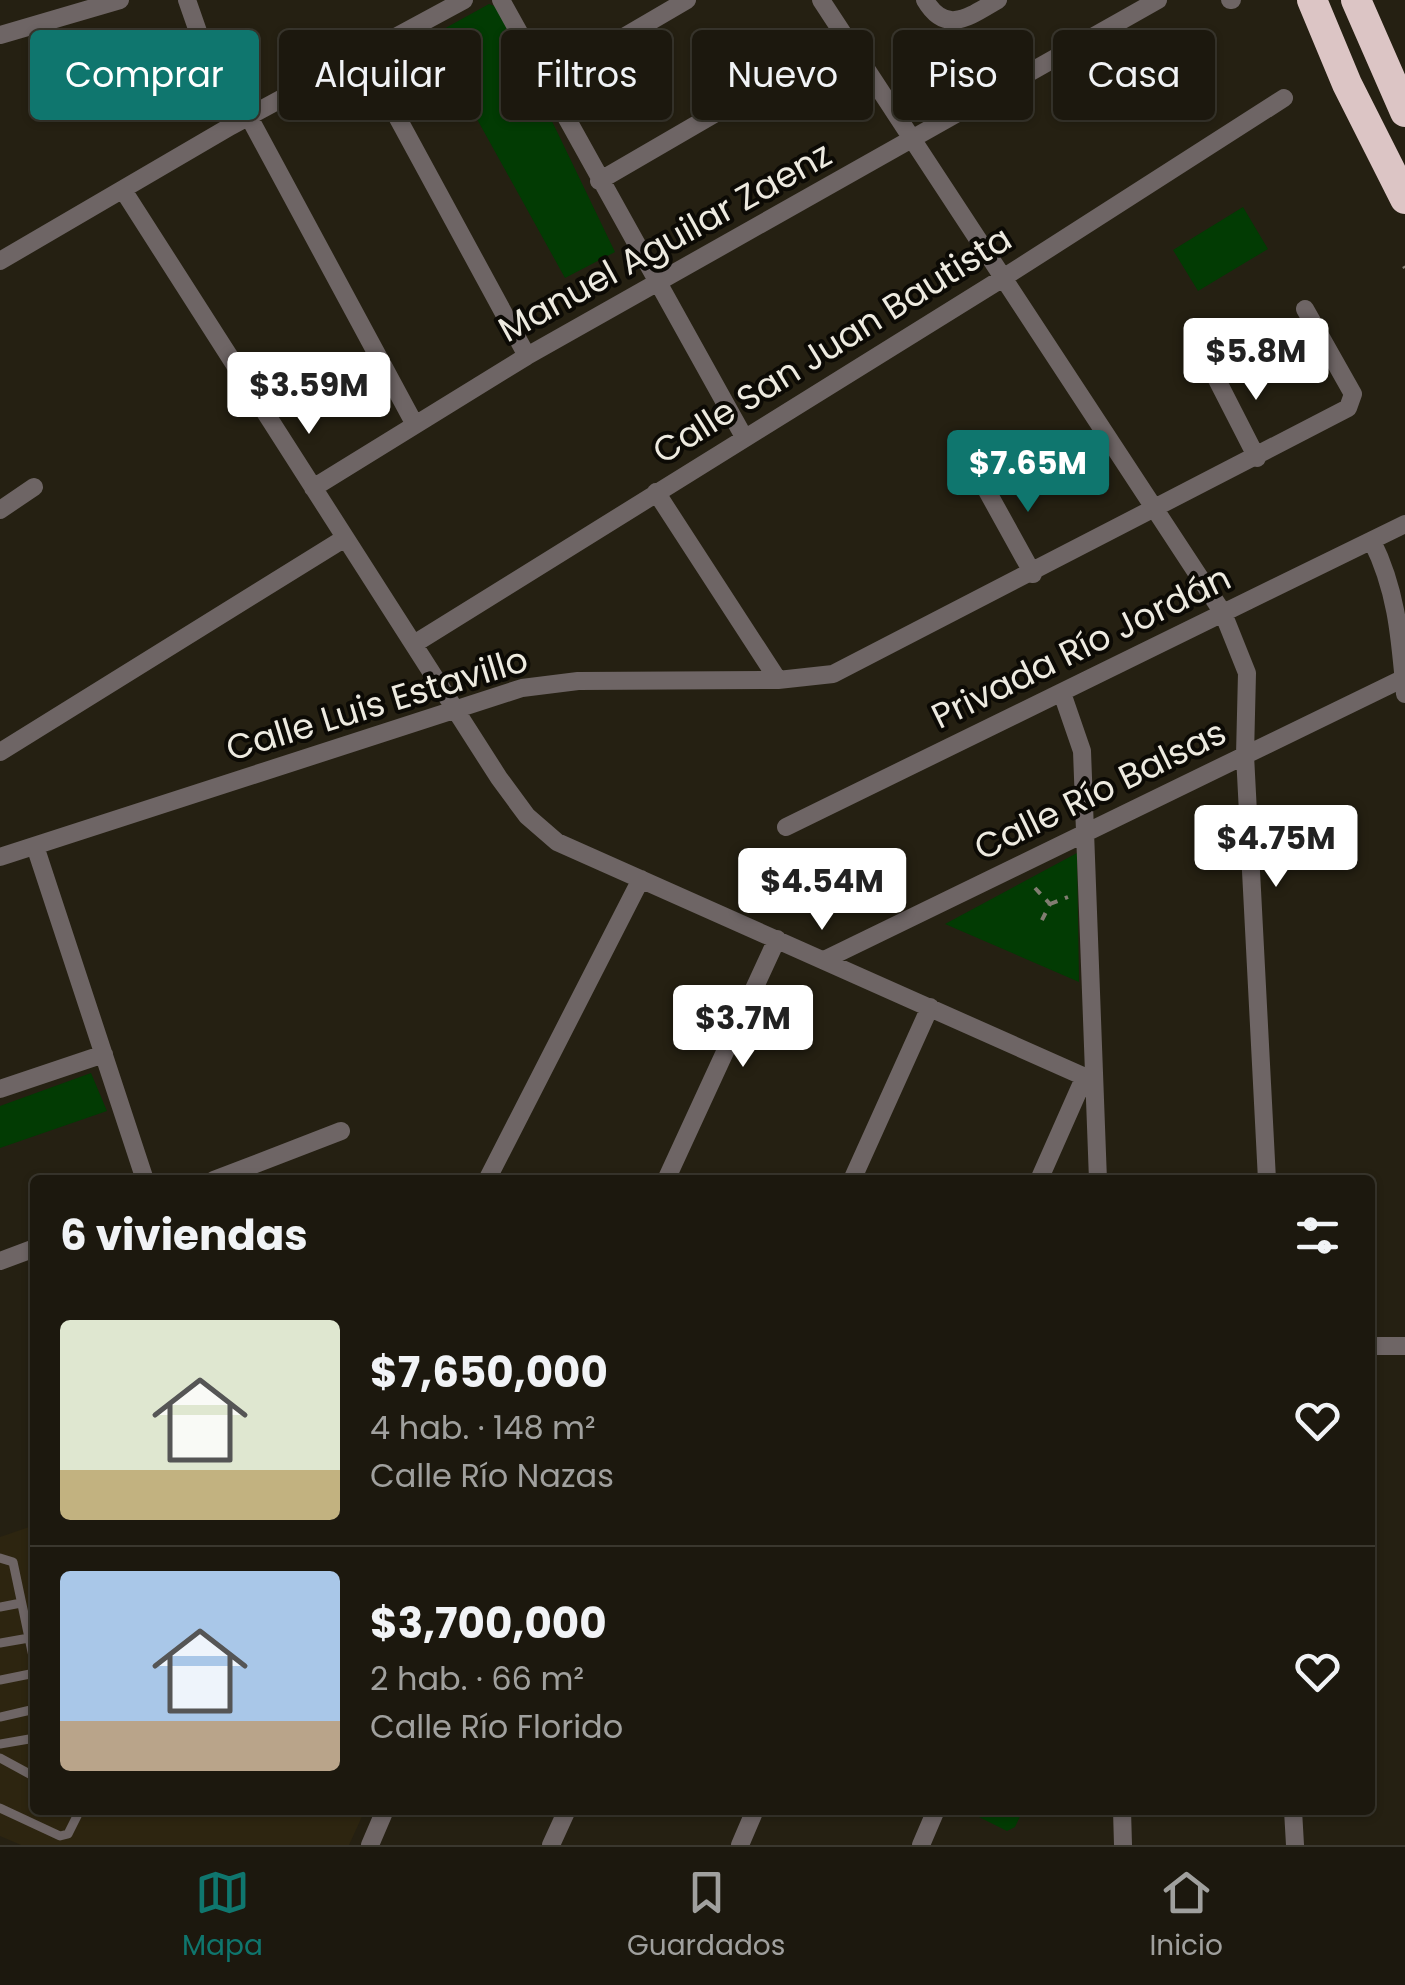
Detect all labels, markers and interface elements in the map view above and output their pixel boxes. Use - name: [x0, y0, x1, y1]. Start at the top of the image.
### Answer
- chip: Comprar: [30, 30, 259, 120]
- chip: Alquilar: [279, 30, 481, 120]
- chip: Filtros: [501, 30, 672, 120]
- chip: Nuevo: [692, 30, 873, 120]
- chip: Piso: [893, 30, 1033, 120]
- chip: Casa: [1053, 30, 1215, 120]
- street label: Manuel Aguilar Zaenz: [489, 130, 840, 354]
- street label: Calle San Juan Bautista: [643, 214, 1021, 475]
- pin: $5.8M: [1186, 318, 1326, 403]
- text: $5.8M: [1206, 328, 1307, 373]
- pin: $3.59M: [228, 352, 390, 437]
- text: $3.59M: [249, 362, 369, 407]
- pin: $7.65M: [947, 430, 1109, 515]
- text: $7.65M: [969, 440, 1087, 485]
- street label: Privada Río Jordán: [923, 553, 1239, 740]
- street label: Calle Luis Estavillo: [220, 634, 534, 773]
- street label: Calle Río Balsas: [966, 707, 1234, 872]
- pin: $4.75M: [1195, 805, 1357, 890]
- text: $4.75M: [1216, 815, 1336, 860]
- pin: $4.54M: [741, 848, 903, 933]
- text: $4.54M: [760, 858, 884, 903]
- pin: $3.7M: [673, 985, 813, 1070]
- text: $3.7M: [695, 995, 791, 1040]
- text: 6 viviendas: [60, 1206, 308, 1265]
- icon: filters: [1290, 1208, 1345, 1263]
- text: $7,650,000: [370, 1343, 608, 1402]
- icon: home: [140, 1360, 260, 1480]
- icon: heart: [1290, 1393, 1345, 1448]
- text: 4 hab. · 148 m²: [370, 1405, 596, 1450]
- text: Calle Río Nazas: [370, 1453, 614, 1498]
- text: $3,700,000: [370, 1594, 607, 1653]
- icon: home: [140, 1611, 260, 1731]
- icon: heart: [1290, 1644, 1345, 1699]
- text: 2 hab. · 66 m²: [370, 1656, 584, 1701]
- text: Calle Río Florido: [370, 1704, 623, 1749]
- tab: Mapa: [182, 1865, 263, 1967]
- tab: Guardados: [627, 1865, 785, 1967]
- tab: Inicio: [1149, 1865, 1223, 1967]

